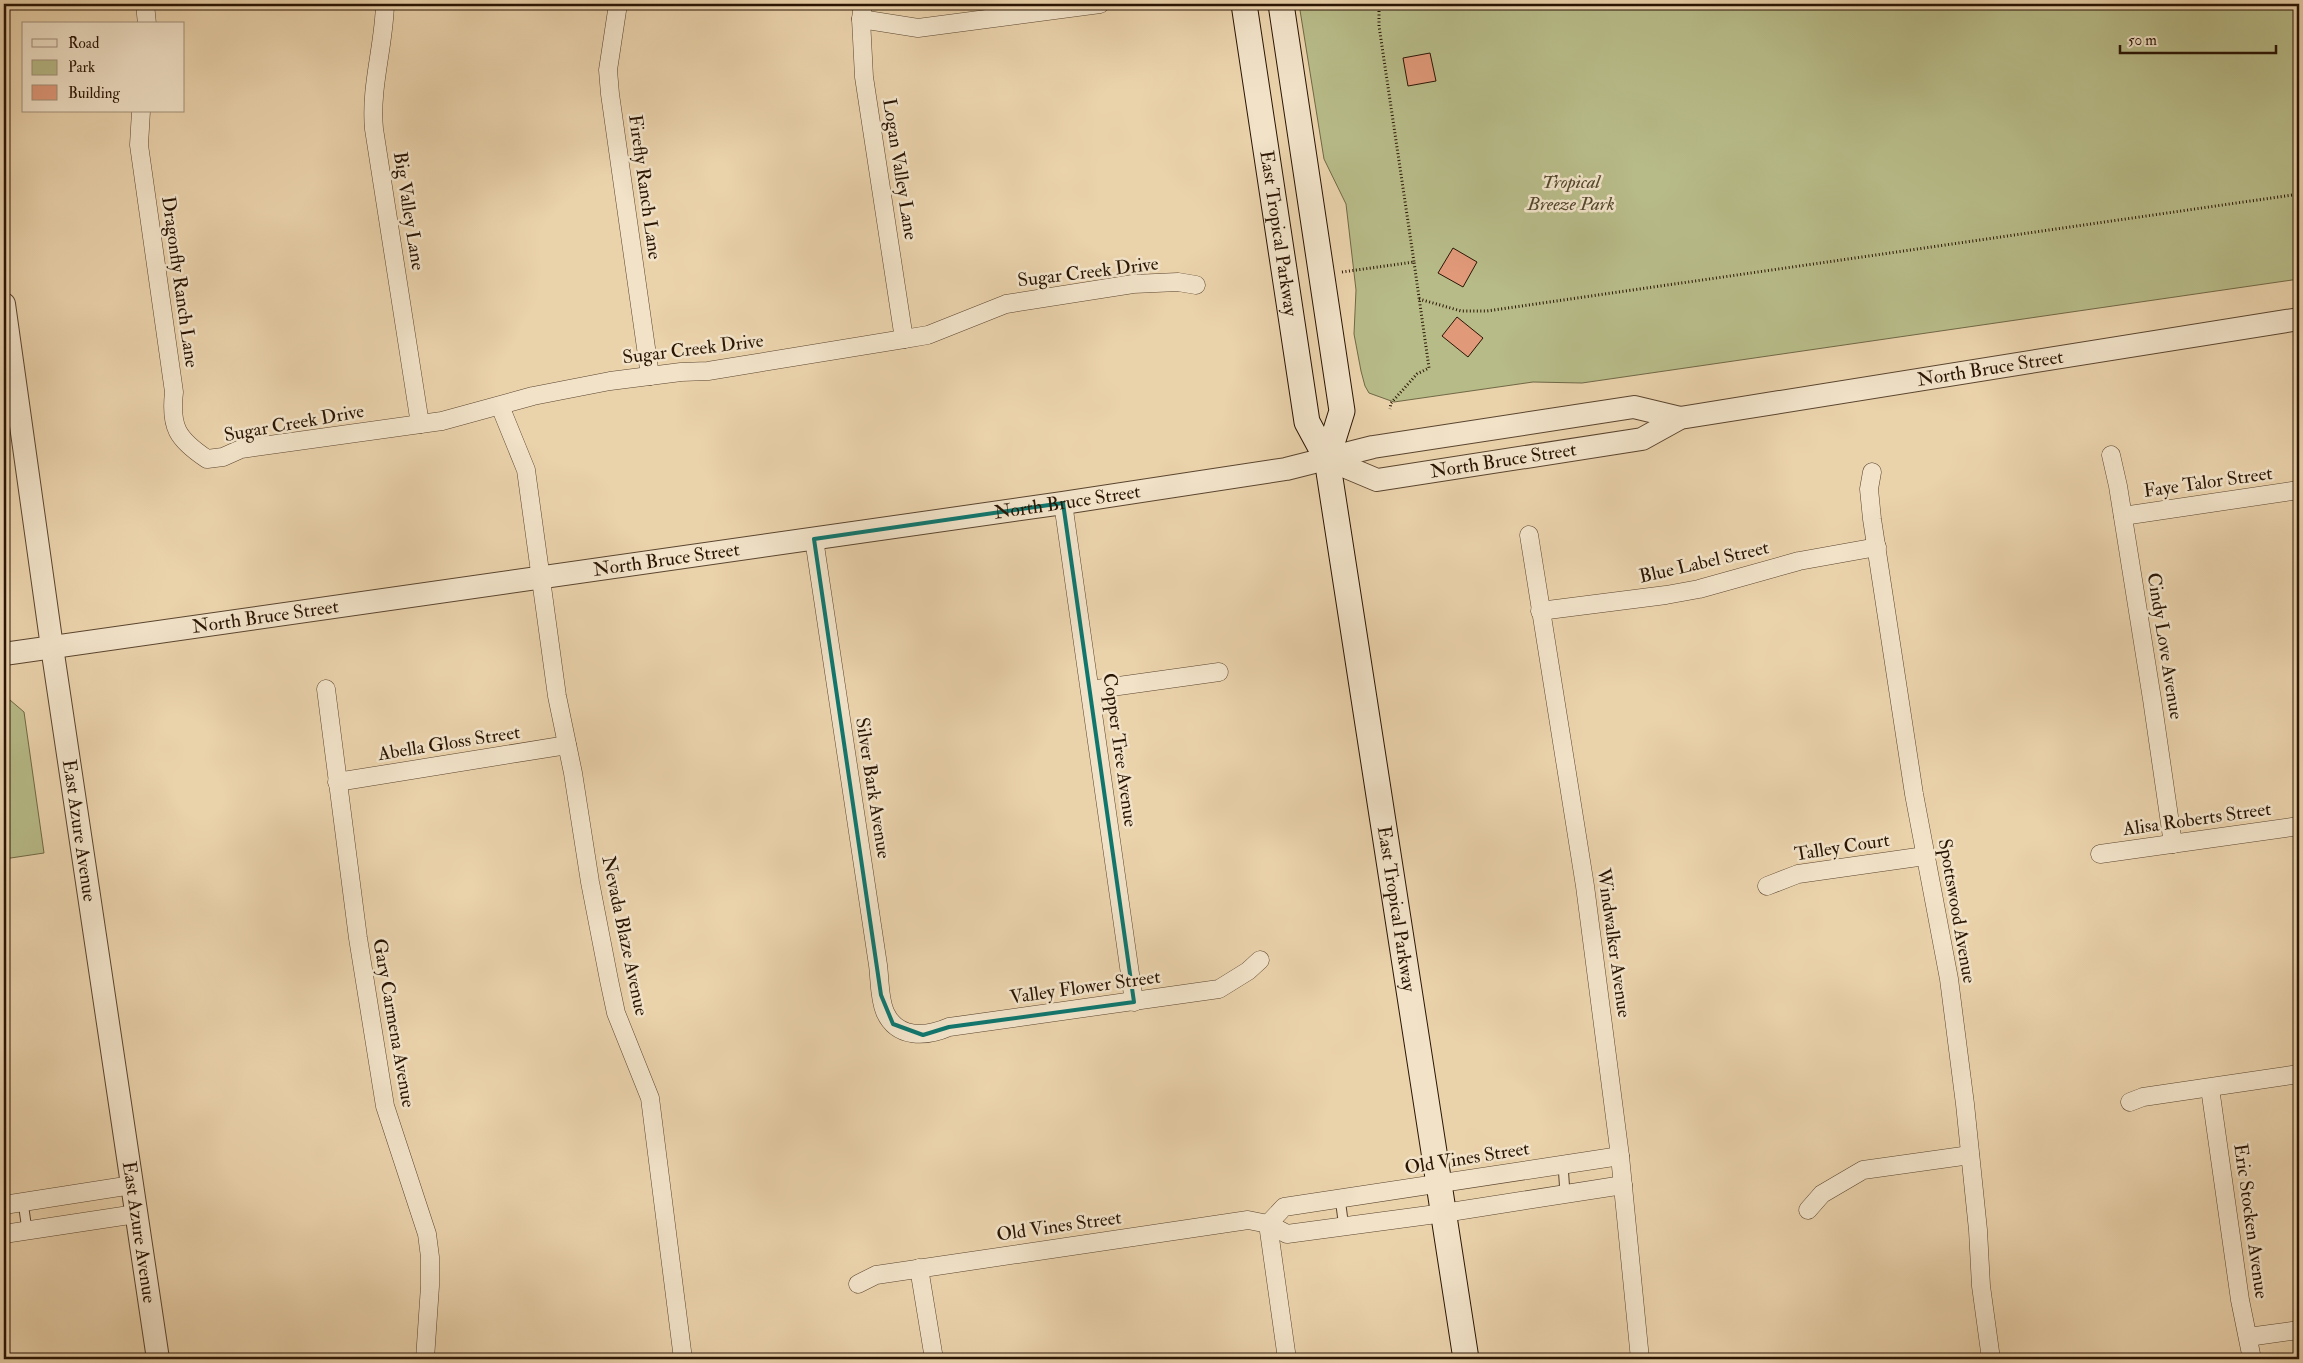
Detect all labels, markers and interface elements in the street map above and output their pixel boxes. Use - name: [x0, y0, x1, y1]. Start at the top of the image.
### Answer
- legend: [22, 22, 185, 112]
- scale bar: [2120, 22, 2277, 54]
- text: 50 m: [2128, 31, 2157, 50]
- text: Road: [68, 34, 100, 53]
- text: Park: [68, 58, 95, 77]
- text: Building: [68, 84, 120, 103]
- street label: Logan Valley Lane: [877, 97, 923, 241]
- street label: Firefly Ranch Lane: [623, 113, 667, 261]
- street label: East Tropical Parkway: [1254, 149, 1303, 319]
- street label: Big Valley Lane: [388, 150, 430, 272]
- park label: Tropical Breeze Park: [1526, 170, 1615, 216]
- street label: Dragonfly Ranch Lane: [156, 195, 204, 369]
- street label: Sugar Creek Drive: [1016, 251, 1160, 293]
- street label: Sugar Creek Drive: [621, 328, 765, 370]
- street label: North Bruce Street: [1915, 345, 2065, 392]
- street label: Sugar Creek Drive: [222, 399, 366, 447]
- street label: North Bruce Street: [1428, 437, 1578, 484]
- street label: Faye Talor Street: [2142, 461, 2274, 503]
- street label: North Bruce Street: [992, 479, 1142, 525]
- street label: Blue Label Street: [1637, 535, 1771, 589]
- street label: North Bruce Street: [591, 537, 741, 582]
- street label: Cindy Love Avenue: [2142, 571, 2188, 721]
- street label: North Bruce Street: [191, 594, 340, 639]
- street label: Copper Tree Avenue: [1096, 671, 1143, 829]
- street label: Silver Bark Avenue: [850, 716, 896, 860]
- street label: Abella Gloss Street: [375, 720, 522, 766]
- street label: East Azure Avenue: [57, 758, 102, 903]
- street label: Alisa Roberts Street: [2120, 797, 2273, 841]
- street label: East Tropical Parkway: [1372, 824, 1421, 994]
- street label: Talley Court: [1793, 828, 1891, 866]
- street label: Spottswood Avenue: [1931, 837, 1982, 985]
- street label: Nevada Blaze Avenue: [596, 854, 654, 1018]
- street label: Windwalker Avenue: [1592, 866, 1636, 1019]
- street label: Gary Carmena Avenue: [367, 937, 421, 1109]
- street label: Valley Flower Street: [1008, 965, 1162, 1009]
- street label: Old Vines Street: [1403, 1136, 1531, 1180]
- street label: Eric Stocken Avenue: [2228, 1142, 2274, 1300]
- street label: East Azure Avenue: [117, 1160, 162, 1305]
- street label: Old Vines Street: [995, 1205, 1123, 1247]

